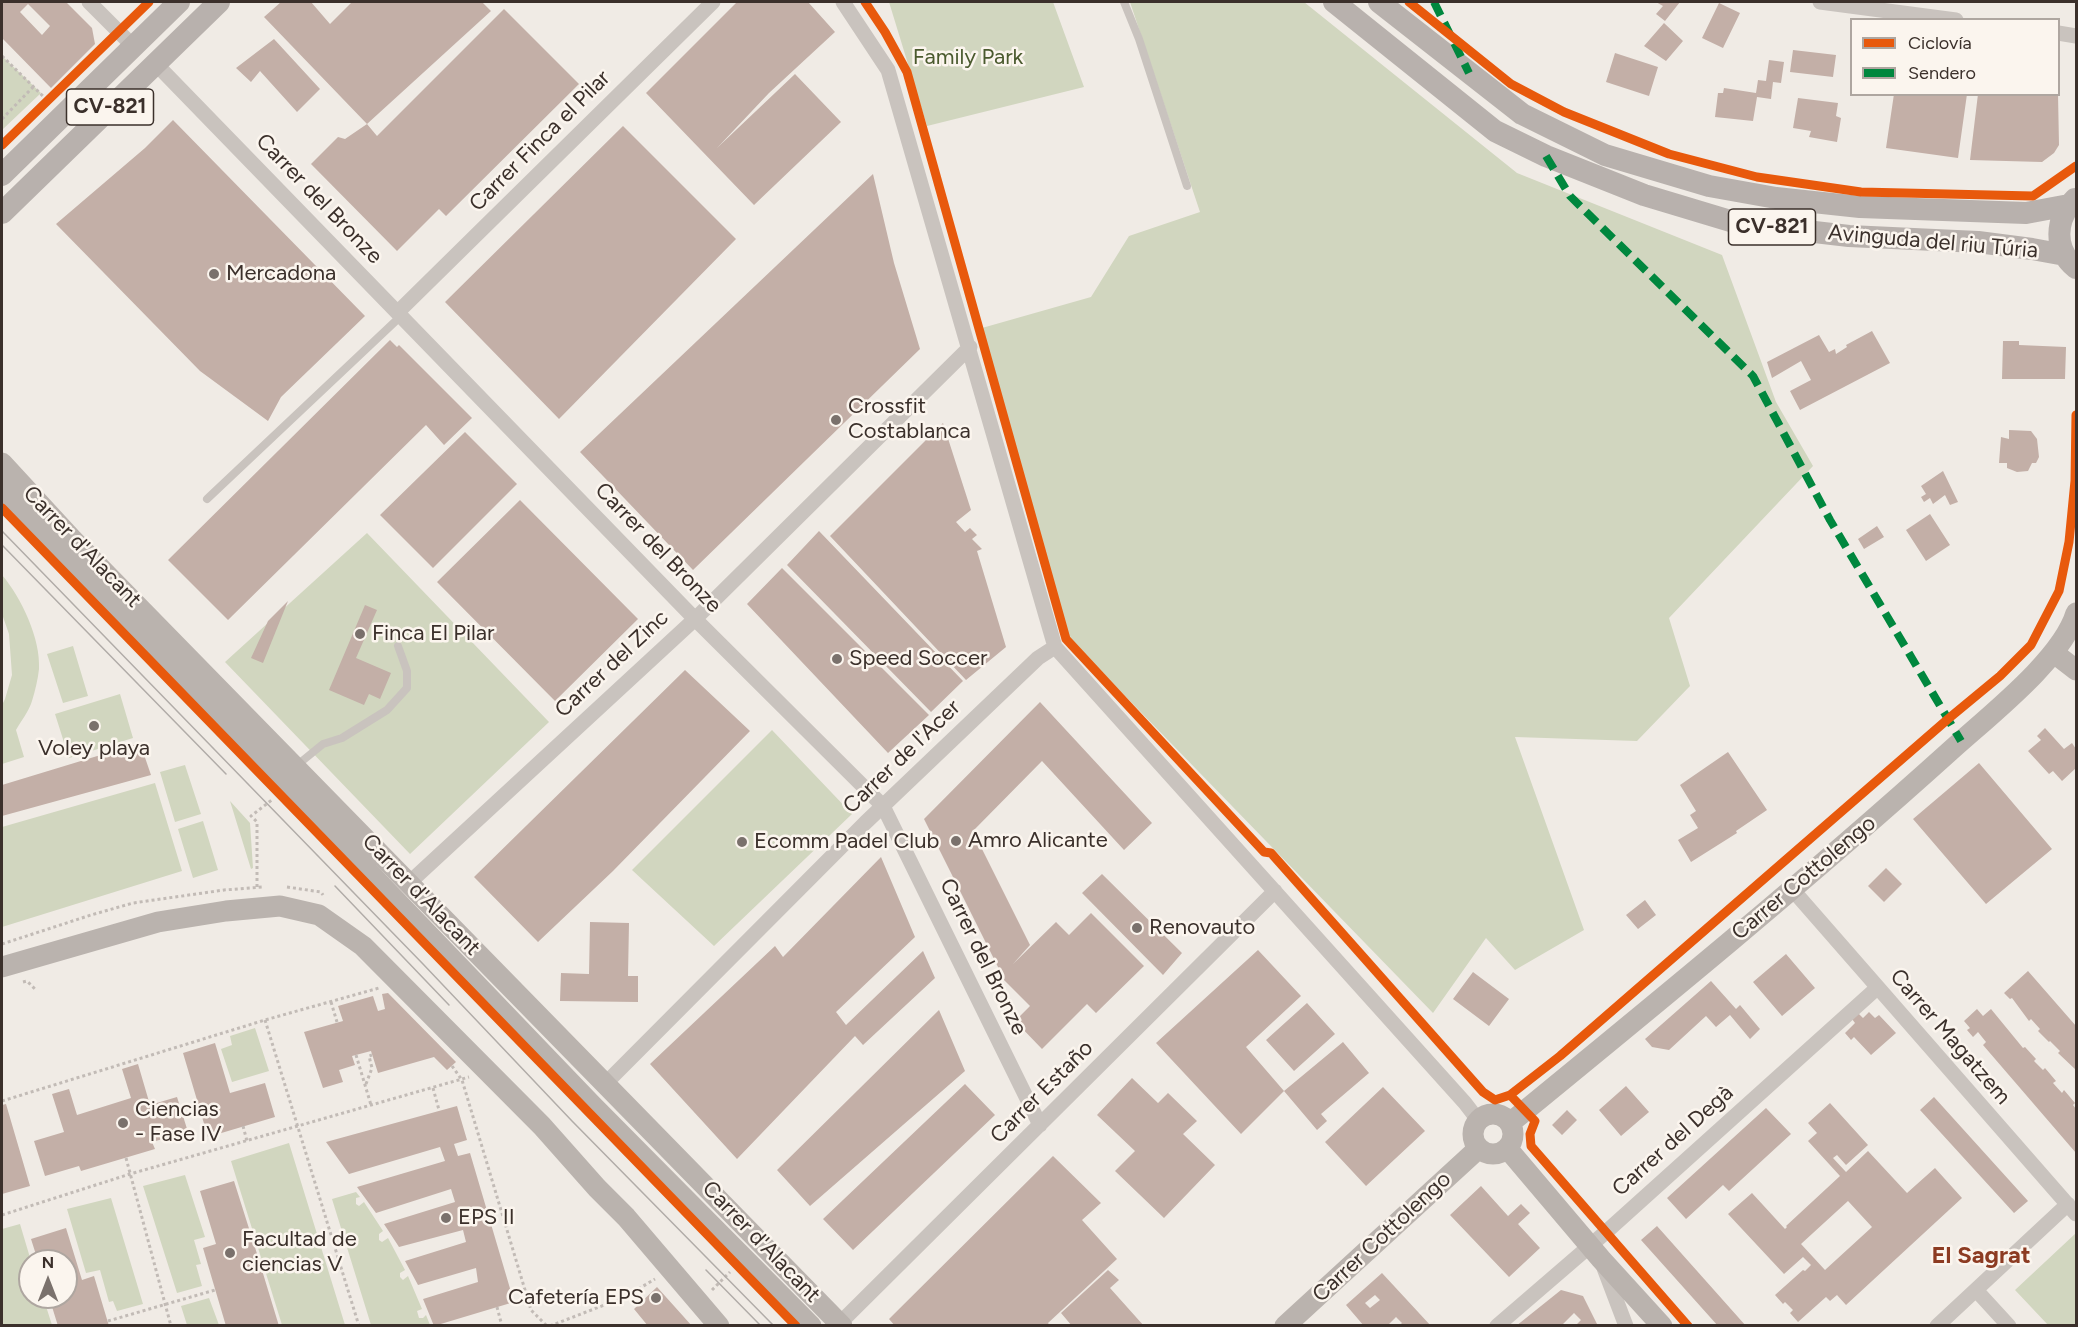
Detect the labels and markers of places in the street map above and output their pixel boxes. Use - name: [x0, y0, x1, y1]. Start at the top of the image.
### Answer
- place label: Mercadona: [226, 261, 336, 287]
- marker: Mercadona: [207, 267, 221, 281]
- place label: Crossfit Costablanca: [848, 394, 971, 446]
- marker: Crossfit Costablanca: [829, 413, 843, 427]
- place label: Finca El Pilar: [372, 621, 495, 647]
- marker: Finca El Pilar: [353, 627, 367, 641]
- place label: Speed Soccer: [849, 646, 987, 672]
- marker: Speed Soccer: [830, 652, 844, 666]
- marker: Voley playa: [87, 719, 101, 733]
- place label: Voley playa: [38, 736, 150, 762]
- place label: Amro Alicante: [968, 828, 1108, 854]
- place label: Ecomm Padel Club: [754, 829, 939, 855]
- marker: Amro Alicante: [949, 834, 963, 848]
- marker: Ecomm Padel Club: [735, 835, 749, 849]
- place label: Renovauto: [1149, 915, 1255, 941]
- marker: Renovauto: [1130, 921, 1144, 935]
- place label: Ciencias - Fase IV: [135, 1097, 222, 1148]
- marker: Ciencias - Fase IV: [116, 1116, 130, 1130]
- place label: EPS II: [458, 1205, 515, 1231]
- marker: EPS II: [439, 1211, 453, 1225]
- place label: Facultad de ciencias V: [242, 1227, 357, 1278]
- marker: Facultad de ciencias V: [223, 1246, 237, 1260]
- place label: Cafetería EPS: [508, 1285, 644, 1311]
- marker: Cafetería EPS: [649, 1291, 663, 1305]

